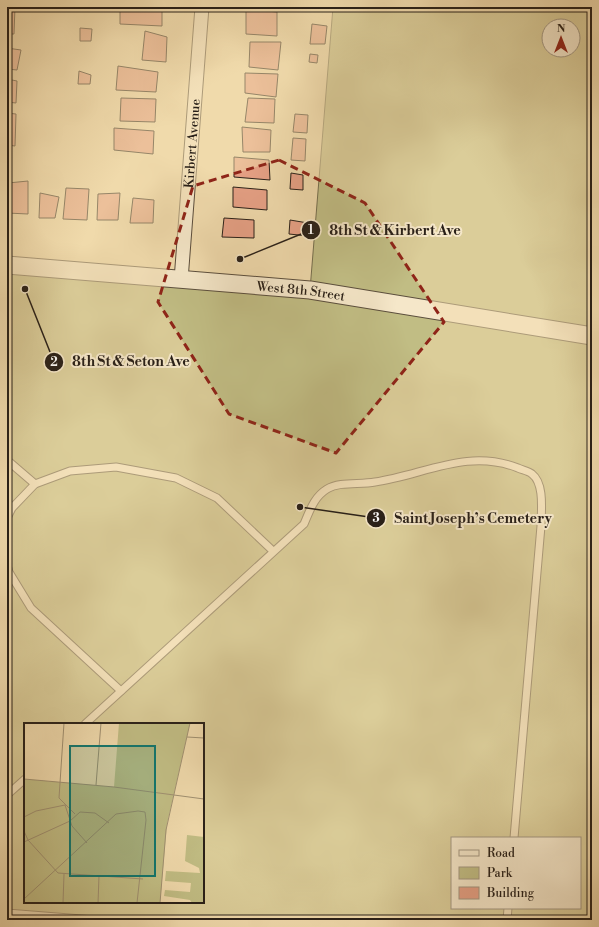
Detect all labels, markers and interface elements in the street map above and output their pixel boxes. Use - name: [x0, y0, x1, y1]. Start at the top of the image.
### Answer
- north arrow: [541, 18, 581, 58]
- text: N: [557, 22, 566, 36]
- street label: Kirbert Avenue: [181, 98, 204, 189]
- callout: 8th St & Kirbert Ave: [301, 217, 469, 243]
- text: 8th St & Kirbert Ave: [329, 222, 461, 240]
- text: 1: [308, 223, 314, 238]
- street label: West 8th Street: [255, 279, 347, 305]
- callout: 8th St & Seton Ave: [44, 349, 198, 375]
- text: 8th St & Seton Ave: [72, 353, 190, 371]
- text: 2: [50, 355, 58, 370]
- callout: Saint Joseph’s Cemetery: [366, 505, 559, 531]
- text: Saint Joseph’s Cemetery: [394, 510, 553, 528]
- text: 3: [372, 511, 380, 526]
- inset map: [24, 723, 204, 903]
- legend: [451, 837, 581, 909]
- text: Road: [487, 846, 515, 861]
- text: Park: [487, 866, 513, 881]
- text: Building: [486, 886, 535, 901]

